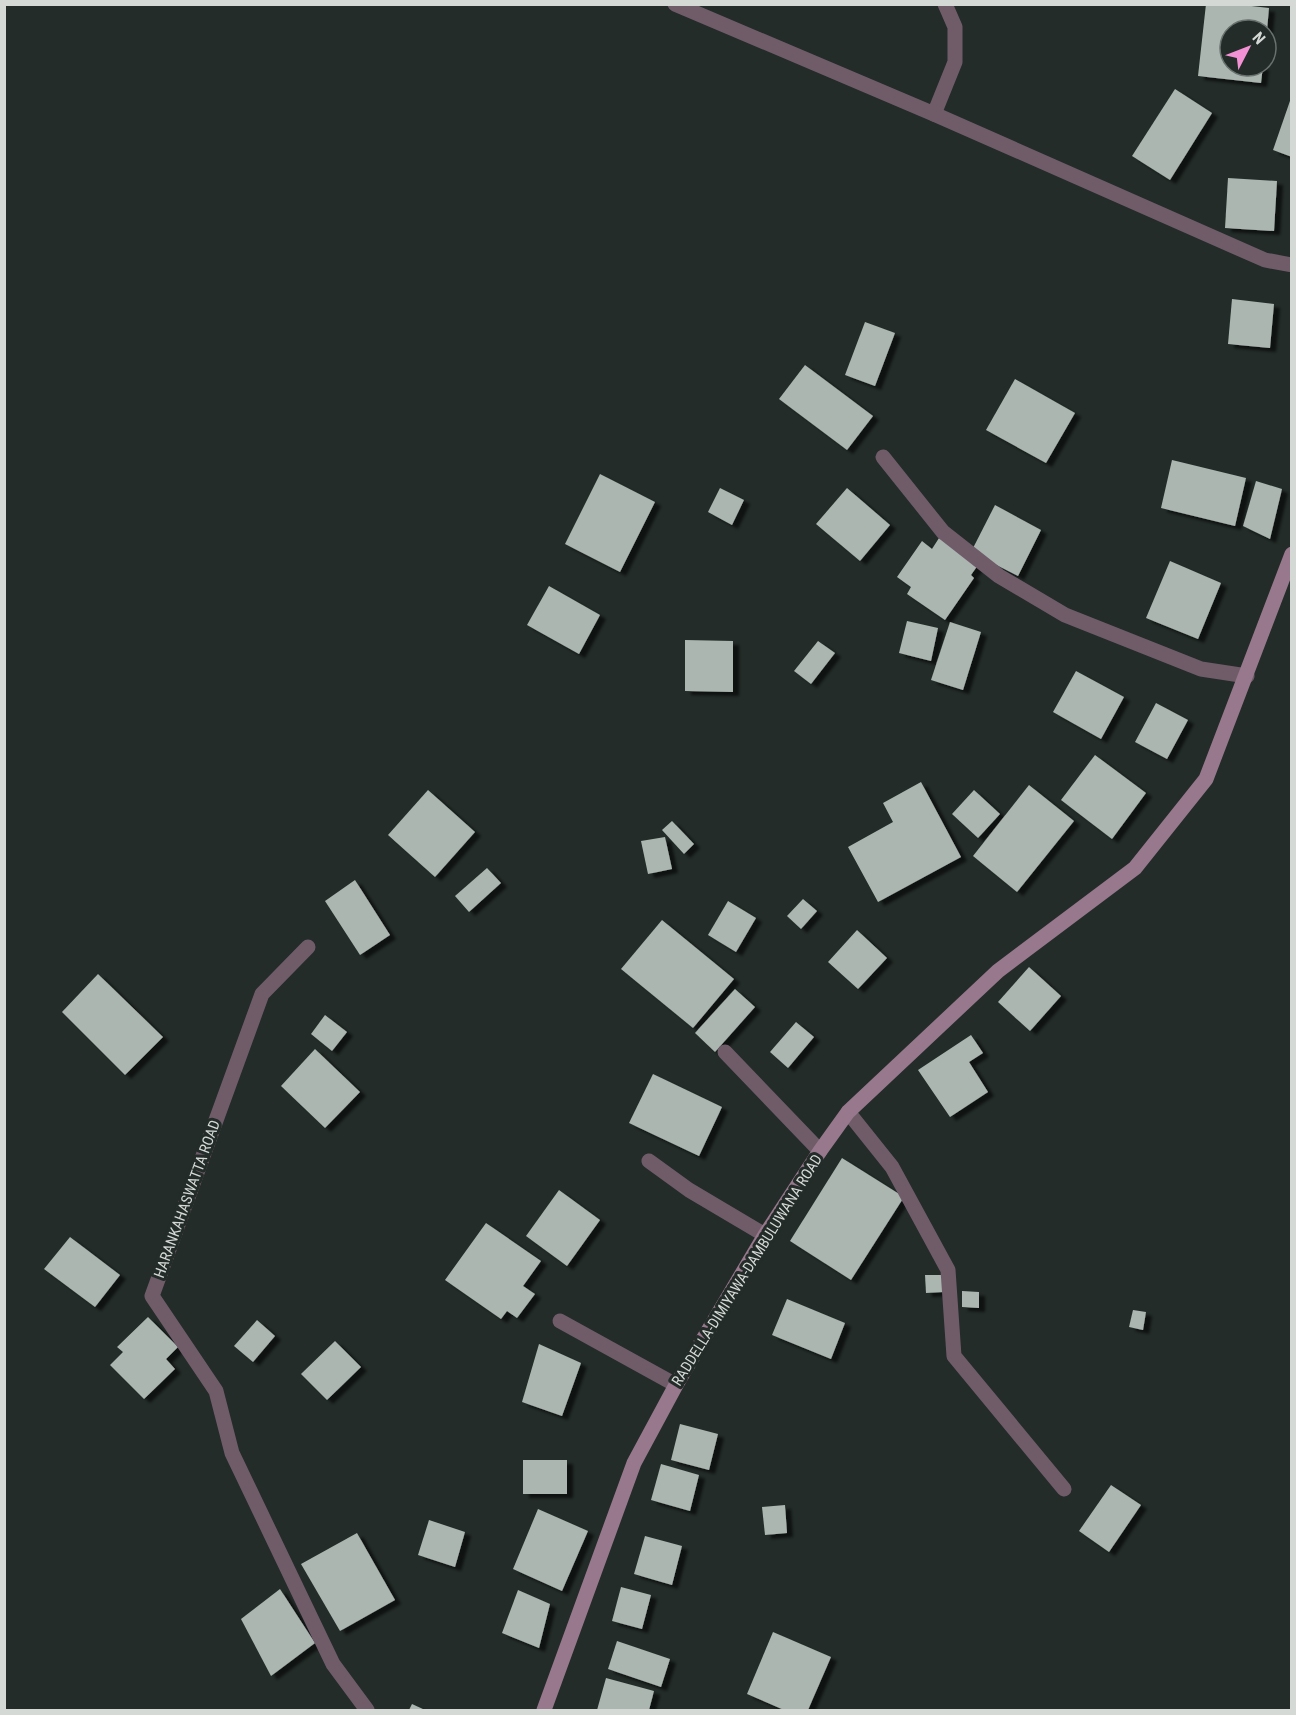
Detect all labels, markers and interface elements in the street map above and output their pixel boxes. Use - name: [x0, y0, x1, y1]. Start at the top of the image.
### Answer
- north arrow: [1218, 18, 1278, 78]
- text: N: [1248, 28, 1269, 48]
- street label: HARANKAHASWATTA ROAD: [150, 1118, 224, 1280]
- street label: RADDELLA-DIMIYAWA-DAMBULUWANA ROAD: [668, 1151, 826, 1389]

